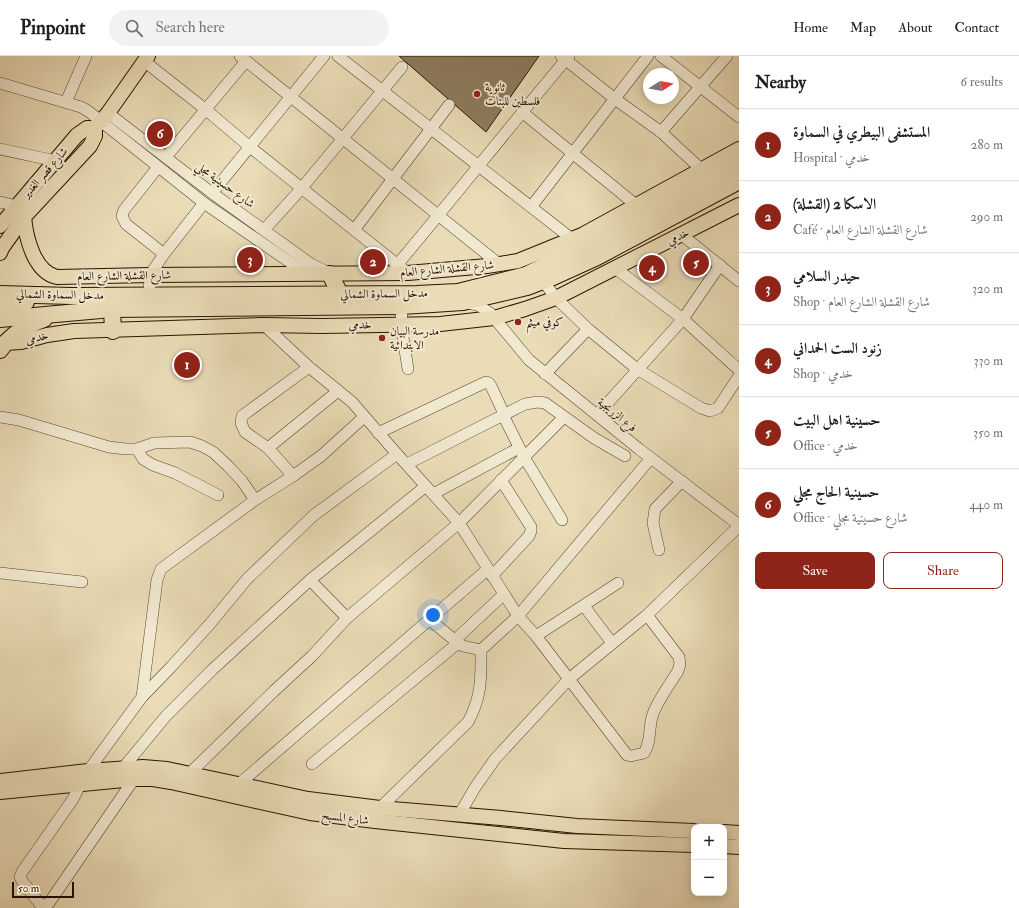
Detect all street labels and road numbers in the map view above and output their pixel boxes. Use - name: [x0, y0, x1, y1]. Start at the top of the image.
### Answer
- street label: شارع قصر الغدير: [17, 144, 74, 205]
- street label: شارع حسينية مجلي: [190, 159, 258, 215]
- street label: خدمي: [664, 225, 693, 251]
- street label: شارع القشلة الشارع العام: [399, 257, 495, 284]
- street label: شارع القشلة الشارع العام: [77, 268, 172, 287]
- street label: مدخل السماوة الشمالي: [340, 286, 428, 304]
- street label: مدخل السماوة الشمالي: [16, 287, 104, 305]
- street label: خدمي: [348, 317, 372, 335]
- street label: خدمي: [24, 328, 51, 350]
- street label: فرع الزريجية: [592, 395, 640, 438]
- street label: شارع المسبح: [320, 808, 370, 831]

